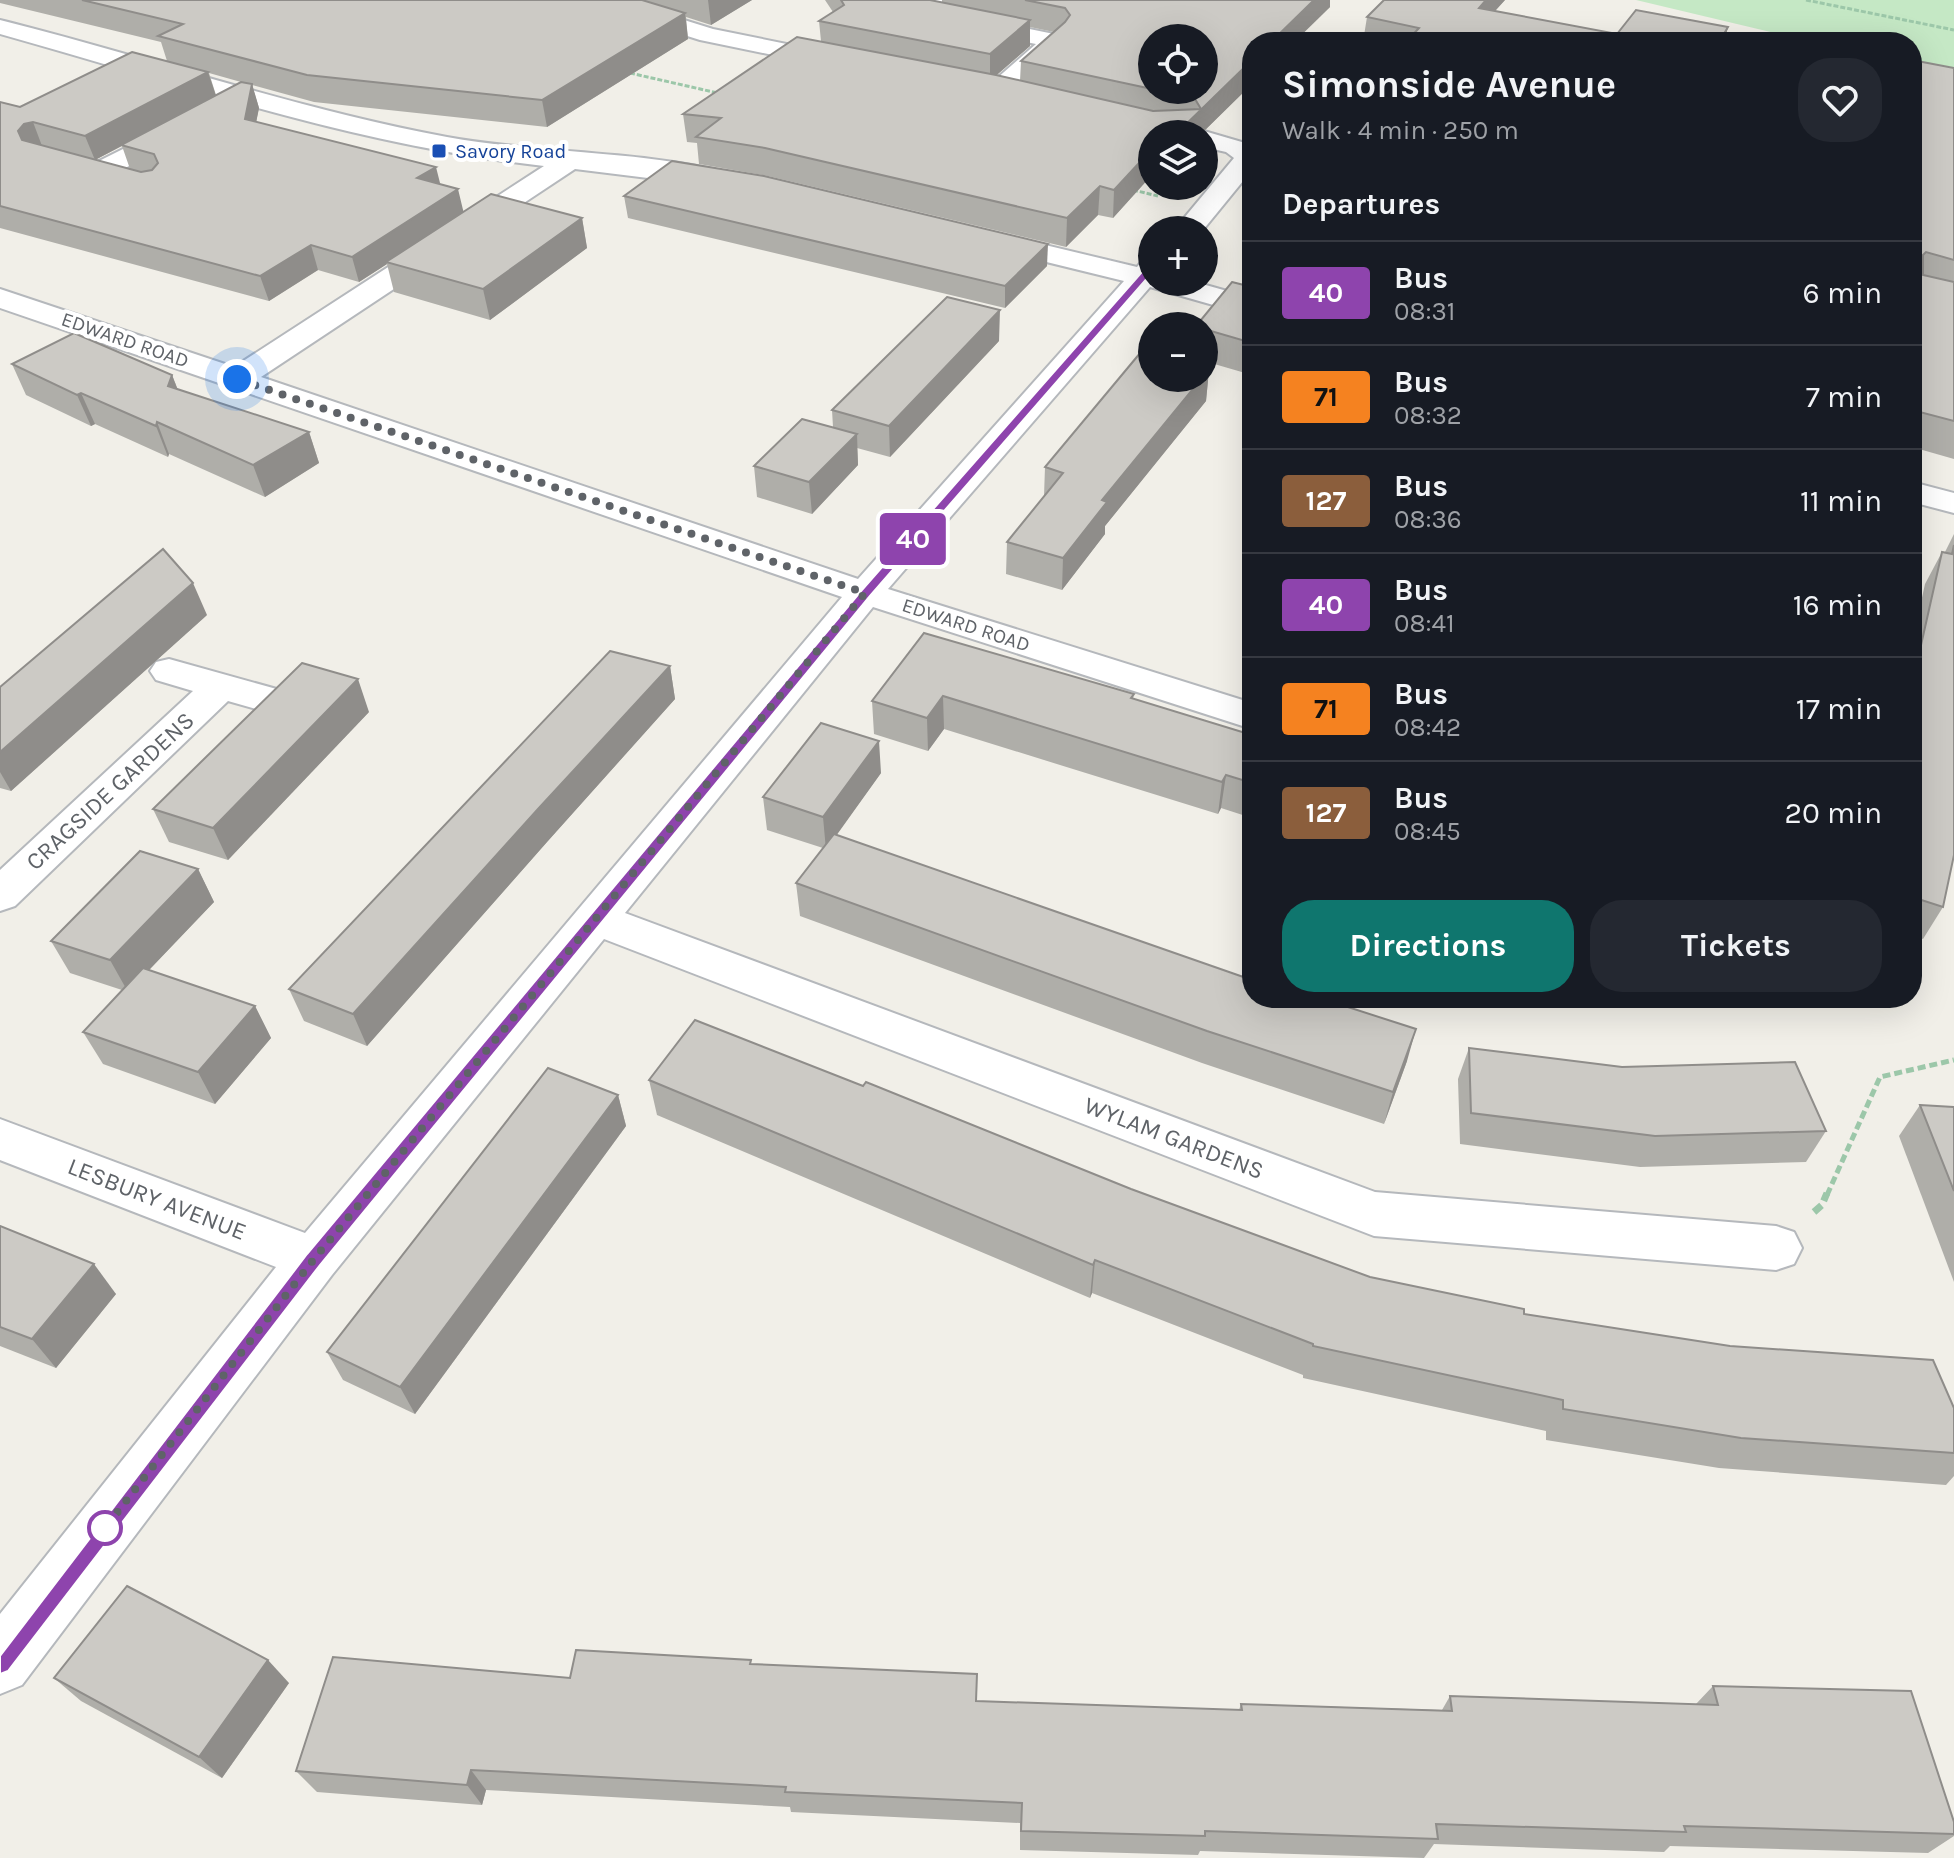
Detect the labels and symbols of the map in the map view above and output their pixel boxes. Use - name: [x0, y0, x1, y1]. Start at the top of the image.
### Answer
- place label: Savory Road: [455, 140, 566, 163]
- marker: Savory Road: [430, 142, 448, 160]
- street label: EDWARD ROAD: [58, 307, 192, 373]
- your location: [217, 359, 257, 399]
- line badge: 40: [877, 513, 949, 565]
- street label: EDWARD ROAD: [899, 593, 1033, 657]
- street label: CRAGSIDE GARDENS: [20, 706, 200, 876]
- street label: WYLAM GARDENS: [1080, 1091, 1268, 1185]
- street label: LESBURY AVENUE: [64, 1152, 250, 1246]
- unlabelled marker: [88, 1511, 122, 1545]

